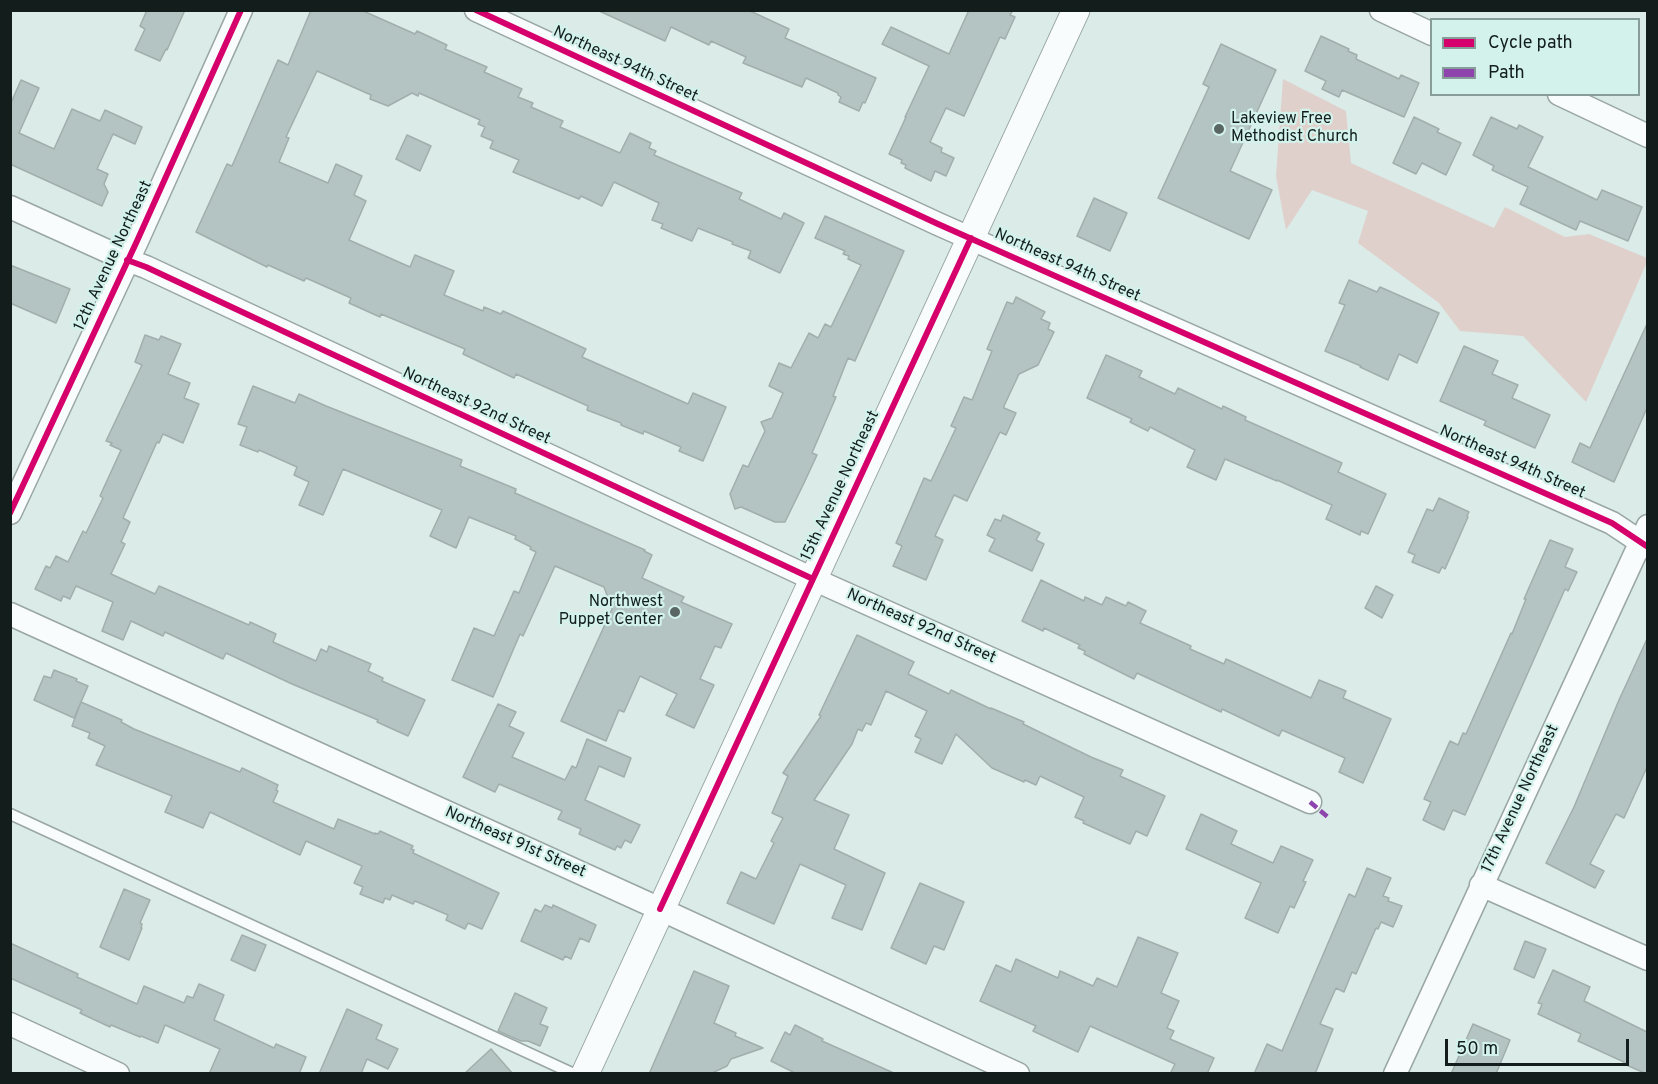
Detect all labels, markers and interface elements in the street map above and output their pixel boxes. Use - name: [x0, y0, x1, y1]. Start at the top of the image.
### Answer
- legend: [1430, 18, 1640, 96]
- street label: Northeast 94th Street: [549, 23, 701, 107]
- text: Cycle path: [1488, 32, 1573, 55]
- text: Path: [1488, 62, 1525, 85]
- place label: Lakeview Free Methodist Church: [1231, 110, 1358, 148]
- marker: Lakeview Free Methodist Church: [1212, 122, 1226, 136]
- street label: 12th Avenue Northeast: [71, 178, 157, 334]
- street label: Northeast 94th Street: [991, 225, 1143, 307]
- street label: Northeast 92nd Street: [399, 364, 553, 450]
- street label: 15th Avenue Northeast: [798, 408, 884, 564]
- street label: Northeast 94th Street: [1436, 422, 1588, 504]
- street label: Northeast 92nd Street: [843, 585, 999, 669]
- place label: Northwest Puppet Center: [559, 593, 663, 631]
- marker: Northwest Puppet Center: [668, 605, 682, 619]
- street label: 17th Avenue Northeast: [1478, 722, 1564, 876]
- street label: Northeast 91st Street: [442, 803, 588, 883]
- scale bar: [1448, 1027, 1632, 1065]
- text: 50 m: [1456, 1038, 1498, 1061]

